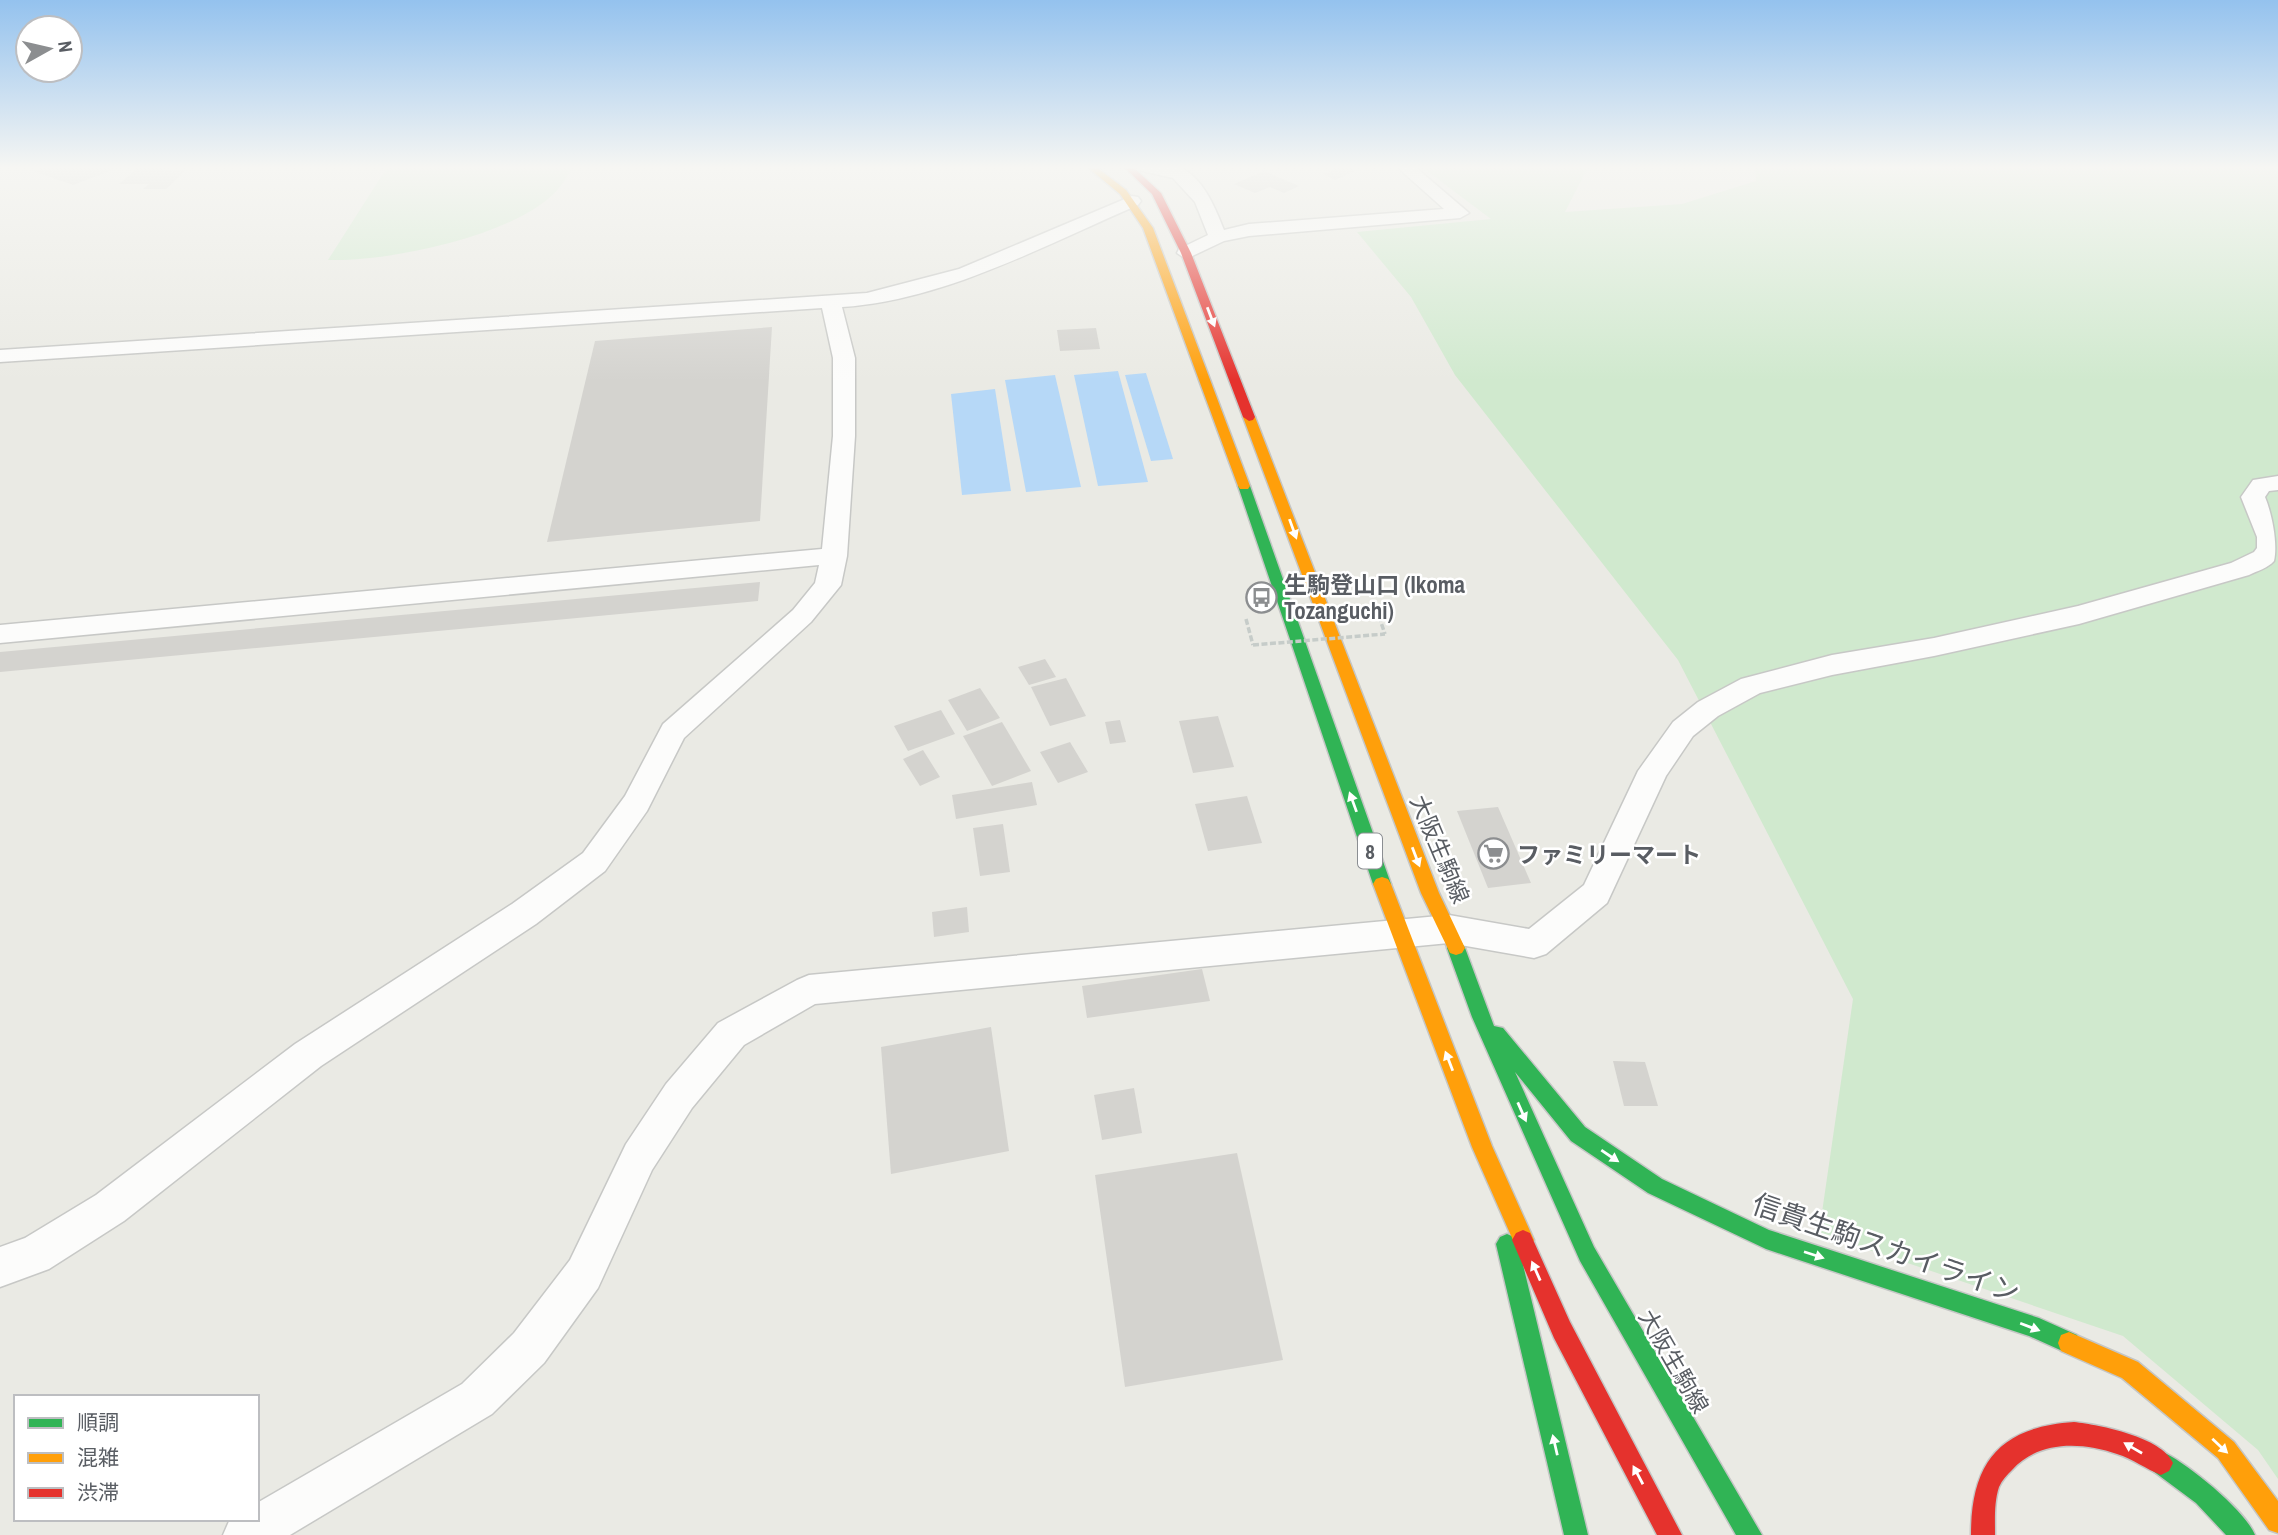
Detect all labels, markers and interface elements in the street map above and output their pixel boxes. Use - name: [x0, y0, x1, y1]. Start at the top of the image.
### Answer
- north arrow: [14, 14, 84, 84]
- text: N: [52, 39, 79, 54]
- one-way arrow: [1206, 307, 1217, 328]
- one-way arrow: [1288, 519, 1299, 540]
- place label: 生駒登山口 (Ikoma Tozanguchi): [1284, 569, 1466, 626]
- bus stop icon: 生駒登山口 (Ikoma Tozanguchi): [1244, 580, 1278, 614]
- street label: 大阪生駒線: [1403, 790, 1477, 908]
- one-way arrow: [1347, 791, 1358, 812]
- road number: 8: [1358, 834, 1382, 868]
- supermarket icon: ファミリーマート: [1477, 837, 1511, 871]
- place label: ファミリーマート: [1517, 839, 1701, 870]
- one-way arrow: [1411, 846, 1422, 867]
- one-way arrow: [1443, 1051, 1454, 1072]
- one-way arrow: [1516, 1102, 1528, 1122]
- one-way arrow: [1601, 1149, 1619, 1163]
- street label: 信貴生駒スカイライン: [1747, 1184, 2025, 1312]
- one-way arrow: [1803, 1250, 1824, 1261]
- one-way arrow: [1530, 1261, 1542, 1281]
- street label: 大阪生駒線: [1632, 1303, 1716, 1419]
- one-way arrow: [2019, 1321, 2040, 1332]
- legend: [14, 1395, 259, 1521]
- text: 順調: [77, 1408, 119, 1437]
- one-way arrow: [1549, 1434, 1560, 1456]
- one-way arrow: [2212, 1438, 2229, 1454]
- one-way arrow: [2123, 1442, 2142, 1454]
- text: 混雑: [77, 1443, 119, 1472]
- one-way arrow: [1632, 1465, 1644, 1484]
- text: 渋滞: [77, 1478, 119, 1507]

